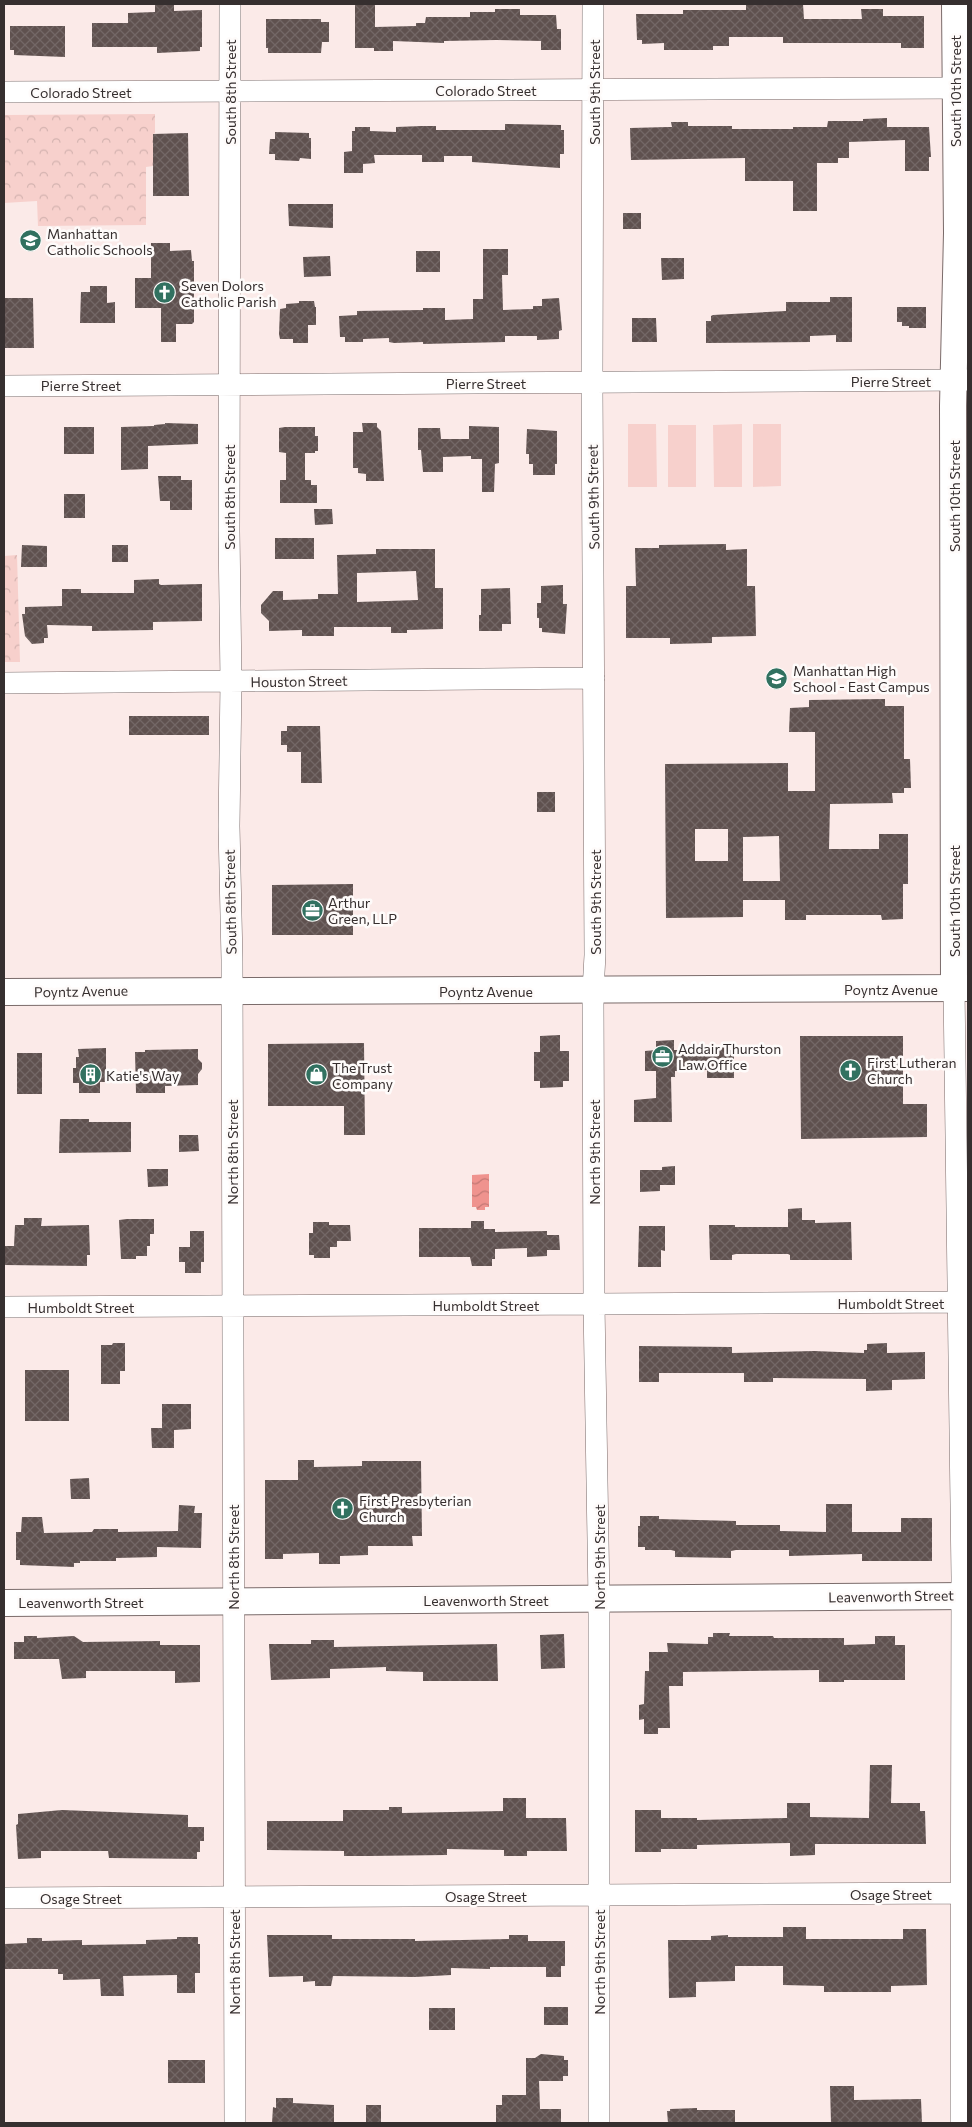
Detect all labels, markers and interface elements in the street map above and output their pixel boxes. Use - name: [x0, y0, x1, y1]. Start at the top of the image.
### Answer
- street label: South 10th Street: [947, 35, 964, 147]
- street label: South 8th Street: [222, 39, 239, 145]
- street label: South 9th Street: [586, 39, 603, 145]
- street label: Colorado Street: [435, 82, 537, 99]
- street label: Colorado Street: [30, 84, 132, 101]
- place label: Manhattan Catholic Schools: [47, 225, 153, 258]
- school or university icon: Manhattan Catholic Schools: [19, 229, 43, 253]
- place label: Seven Dolors Catholic Parish: [181, 277, 277, 310]
- church icon: Seven Dolors Catholic Parish: [153, 281, 177, 305]
- street label: Pierre Street: [851, 373, 931, 390]
- street label: Pierre Street: [446, 375, 526, 392]
- street label: Pierre Street: [41, 377, 121, 394]
- street label: South 10th Street: [946, 440, 963, 552]
- street label: South 8th Street: [221, 444, 238, 550]
- street label: South 9th Street: [584, 444, 602, 550]
- place label: Manhattan High School - East Campus: [793, 662, 930, 695]
- school or university icon: Manhattan High School - East Campus: [765, 666, 789, 690]
- street label: Houston Street: [250, 672, 348, 690]
- street label: South 10th Street: [946, 845, 963, 957]
- street label: South 8th Street: [221, 849, 239, 955]
- street label: South 9th Street: [587, 849, 604, 955]
- place label: Arthur Green, LLP: [328, 894, 397, 927]
- office icon: Arthur Green, LLP: [300, 898, 324, 922]
- street label: Poyntz Avenue: [844, 981, 938, 998]
- street label: Poyntz Avenue: [34, 982, 128, 1000]
- street label: Poyntz Avenue: [439, 983, 533, 1000]
- place label: Addair Thurston Law Office: [678, 1040, 781, 1073]
- office icon: Addair Thurston Law Office: [650, 1044, 674, 1068]
- place label: First Lutheran Church: [867, 1054, 957, 1087]
- church icon: First Lutheran Church: [839, 1058, 863, 1082]
- place label: The Trust Company: [332, 1059, 393, 1092]
- building icon: Katie's Way: [78, 1063, 102, 1087]
- shop icon: The Trust Company: [304, 1063, 328, 1087]
- place label: Katie's Way: [106, 1067, 179, 1084]
- street label: North 8th Street: [224, 1099, 241, 1205]
- street label: North 9th Street: [586, 1099, 603, 1205]
- street label: Humboldt Street: [838, 1295, 945, 1312]
- street label: Humboldt Street: [433, 1297, 540, 1314]
- street label: Humboldt Street: [28, 1299, 135, 1316]
- place label: First Presbyterian Church: [359, 1492, 472, 1525]
- church icon: First Presbyterian Church: [331, 1496, 355, 1520]
- street label: North 8th Street: [225, 1504, 242, 1610]
- street label: North 9th Street: [591, 1504, 608, 1610]
- street label: Leavenworth Street: [828, 1586, 954, 1606]
- street label: Leavenworth Street: [423, 1592, 549, 1609]
- street label: Leavenworth Street: [18, 1594, 144, 1611]
- street label: Osage Street: [850, 1886, 932, 1903]
- street label: Osage Street: [445, 1888, 527, 1905]
- street label: Osage Street: [40, 1890, 122, 1907]
- street label: North 8th Street: [226, 1909, 243, 2015]
- street label: North 9th Street: [591, 1909, 608, 2015]

